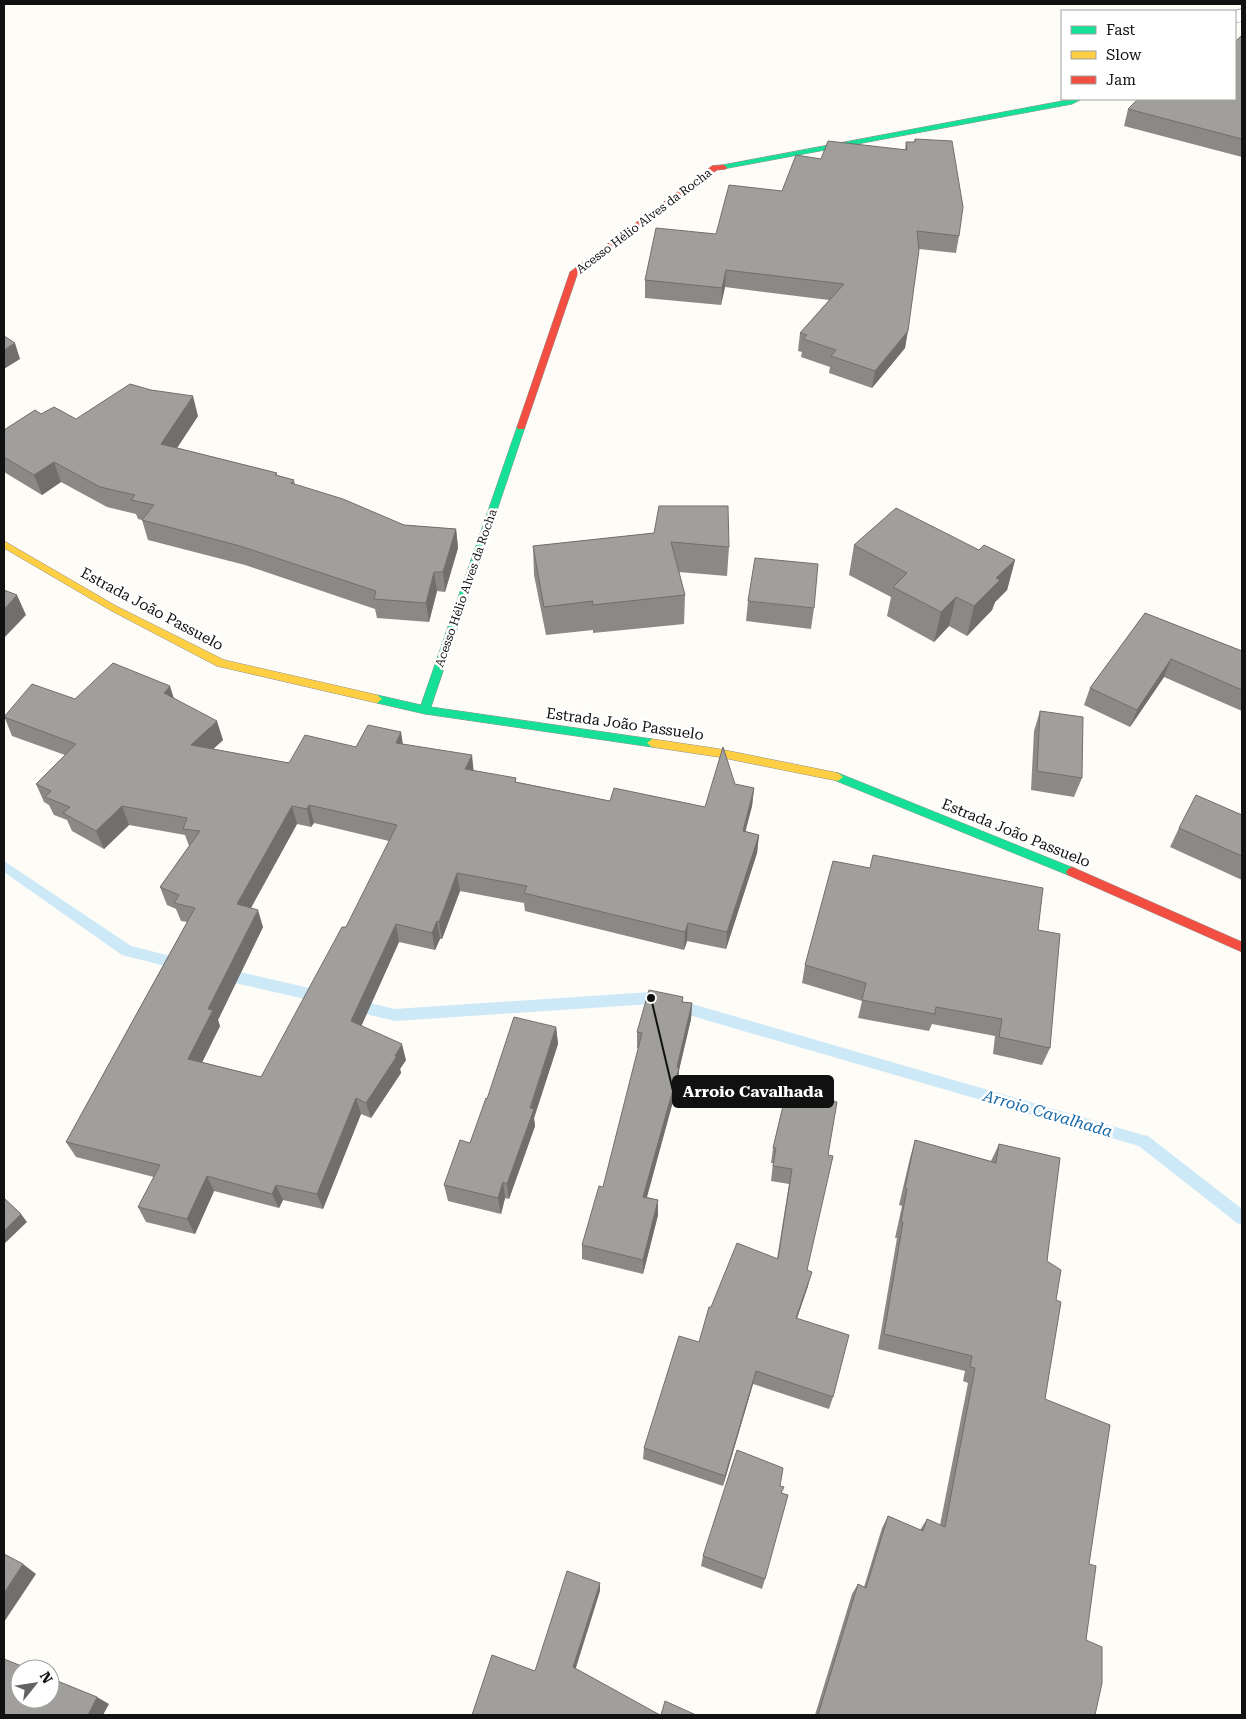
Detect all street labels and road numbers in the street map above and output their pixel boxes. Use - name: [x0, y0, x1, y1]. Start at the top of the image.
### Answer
- street label: Acesso Hélio Alves da Rocha: [574, 165, 715, 276]
- street label: Acesso Hélio Alves da Rocha: [432, 507, 500, 669]
- street label: Estrada João Passuelo: [78, 564, 226, 654]
- street label: Estrada João Passuelo: [545, 704, 705, 744]
- street label: Estrada João Passuelo: [939, 795, 1093, 871]

